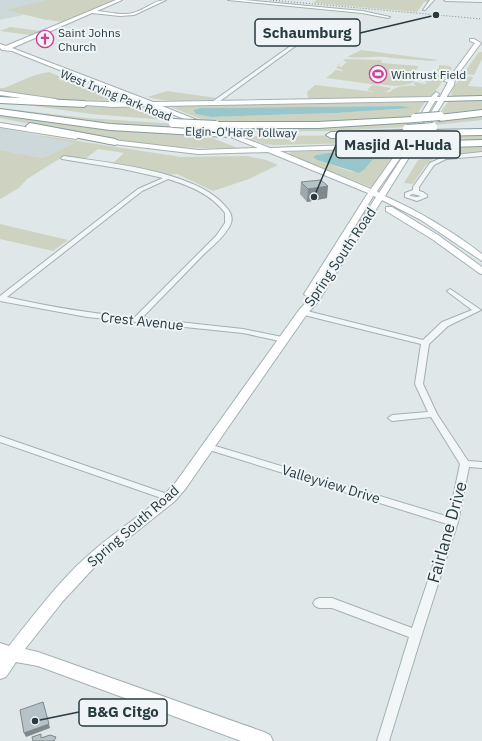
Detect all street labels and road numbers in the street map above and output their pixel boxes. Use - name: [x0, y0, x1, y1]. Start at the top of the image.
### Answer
- street label: West Irving Park Road: [58, 66, 174, 124]
- street label: Elgin-O'Hare Tollway: [185, 124, 297, 140]
- street label: Spring South Road: [300, 204, 380, 310]
- street label: Crest Avenue: [100, 308, 185, 334]
- street label: Valleyview Drive: [279, 460, 383, 508]
- street label: Fairlane Drive: [422, 479, 472, 585]
- street label: Spring South Road: [83, 481, 183, 571]

